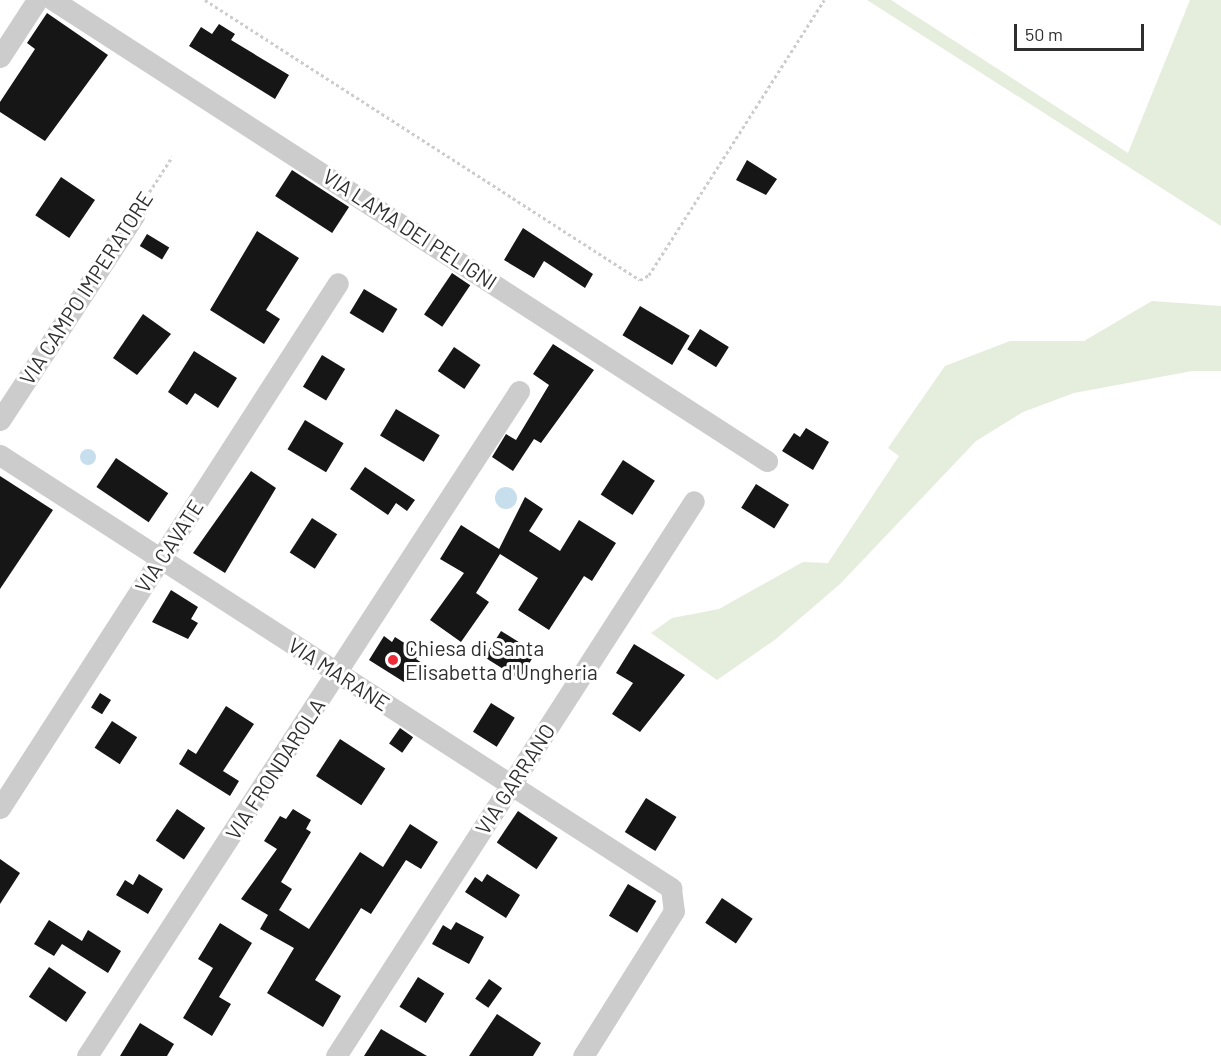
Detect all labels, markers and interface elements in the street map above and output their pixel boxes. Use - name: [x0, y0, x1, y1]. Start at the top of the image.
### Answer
- scale bar: [1017, 12, 1148, 50]
- text: 50 m: [1025, 23, 1063, 45]
- street label: VIA LAMA DEI PELIGNI: [318, 163, 502, 295]
- street label: VIA CAMPO IMPERATORE: [14, 187, 158, 389]
- street label: VIA CAVATE: [130, 495, 208, 597]
- street label: VIA MARANE: [284, 632, 394, 716]
- place label: Chiesa di Santa Elisabetta d'Ungheria: [405, 635, 598, 685]
- marker: Chiesa di Santa Elisabetta d'Ungheria: [386, 653, 400, 667]
- street label: VIA FRONDAROLA: [220, 694, 330, 844]
- street label: VIA GARRANO: [470, 719, 560, 839]

